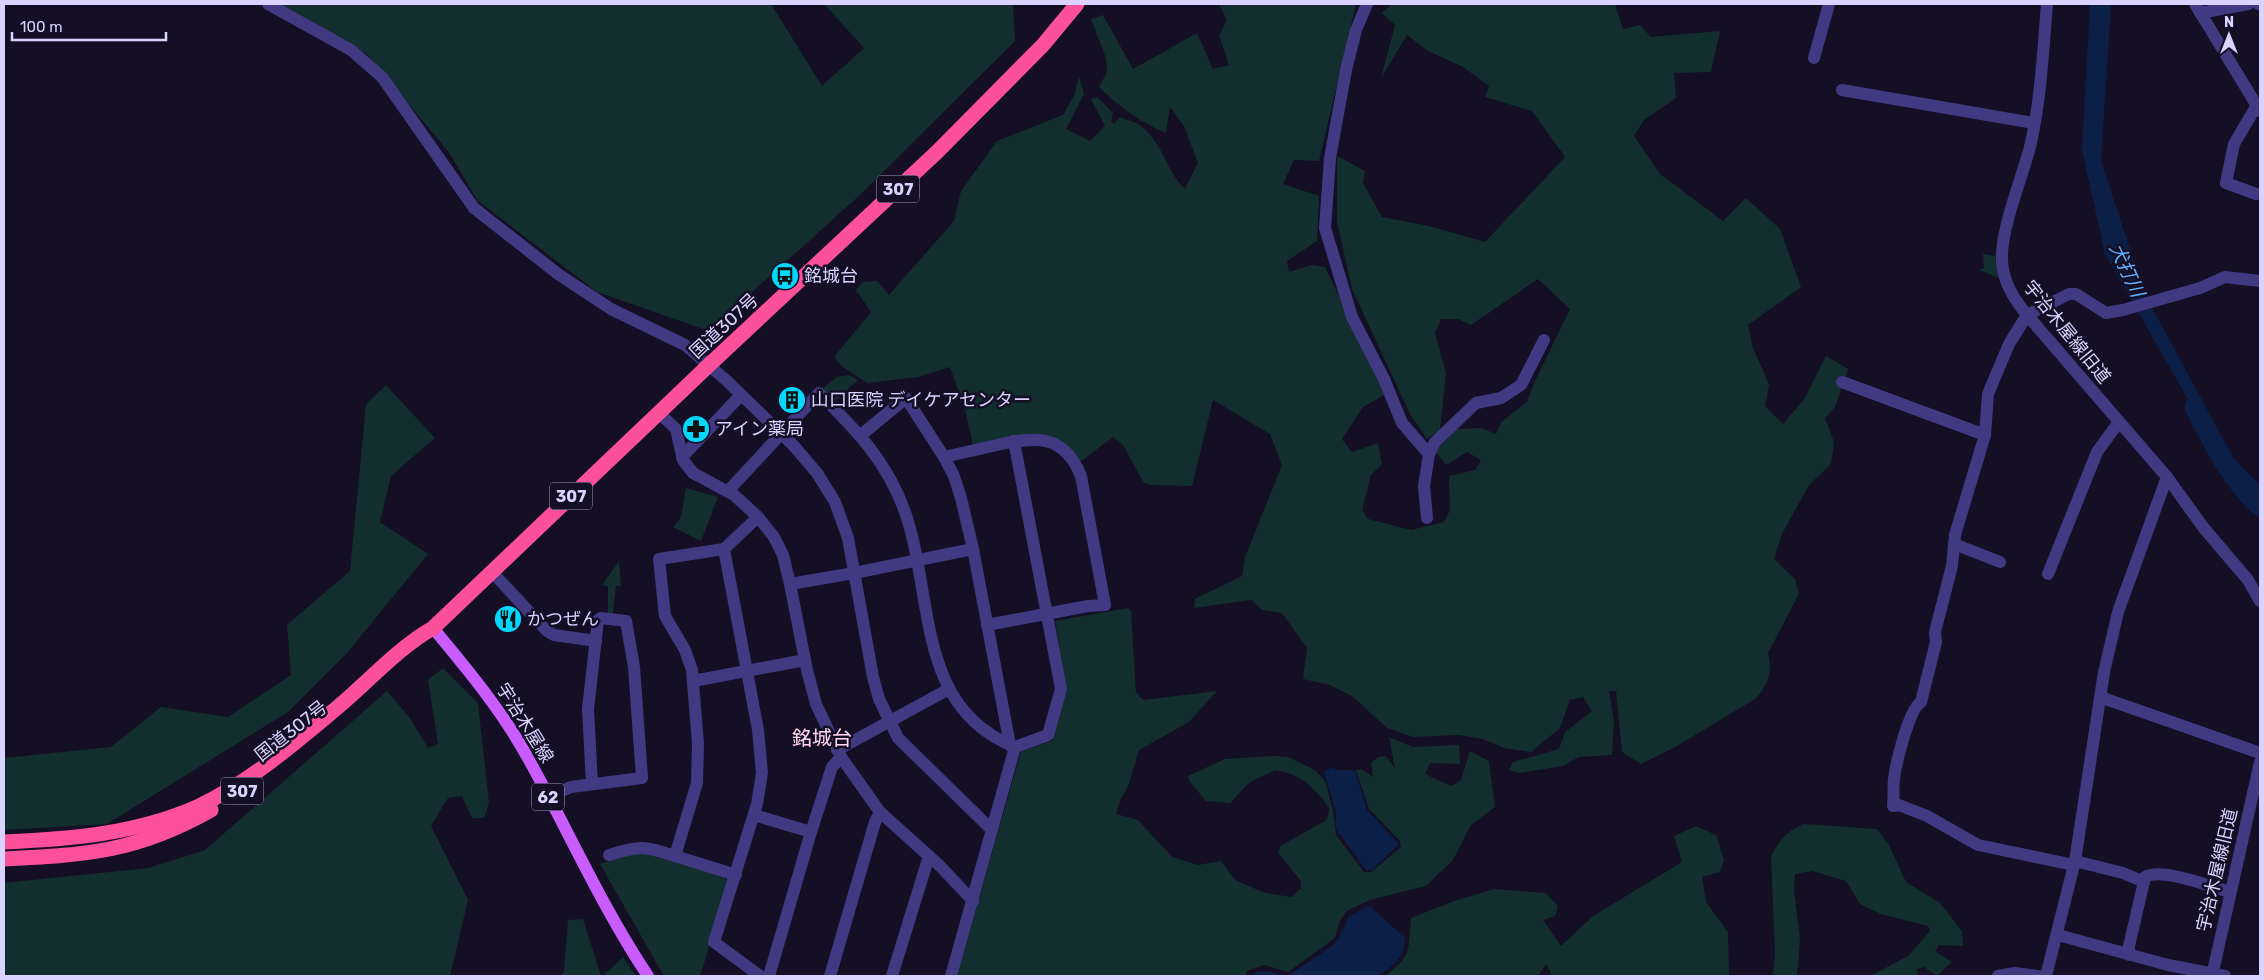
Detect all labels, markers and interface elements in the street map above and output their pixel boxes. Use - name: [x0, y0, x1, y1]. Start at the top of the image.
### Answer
- scale bar: [12, 10, 166, 42]
- north arrow: [2204, 10, 2254, 60]
- text: N: [2224, 14, 2234, 31]
- text: 100 m: [20, 18, 62, 36]
- road number: 307: [877, 175, 919, 202]
- water label: 犬打川: [2105, 239, 2150, 302]
- bus stop icon: 銘城台: [770, 261, 800, 291]
- place label: 銘城台: [804, 265, 858, 287]
- street label: 宇治木屋線旧道: [2019, 276, 2115, 388]
- street label: 国道307号: [685, 289, 763, 363]
- building icon: 山口医院 デイケアセンター: [777, 385, 807, 415]
- place label: 山口医院 デイケアセンター: [811, 389, 1031, 411]
- pharmacy icon: アイン薬局: [681, 414, 711, 444]
- place label: アイン薬局: [715, 418, 804, 440]
- road number: 307: [550, 482, 592, 510]
- restaurant icon: かつぜん: [493, 604, 523, 634]
- place label: かつぜん: [527, 608, 599, 630]
- street label: 宇治木屋線: [492, 679, 558, 767]
- street label: 国道307号: [251, 696, 331, 766]
- district label: 銘城台: [792, 726, 852, 750]
- road number: 307: [221, 778, 263, 804]
- road number: 62: [532, 784, 564, 810]
- street label: 宇治木屋線旧道: [2192, 806, 2242, 934]

